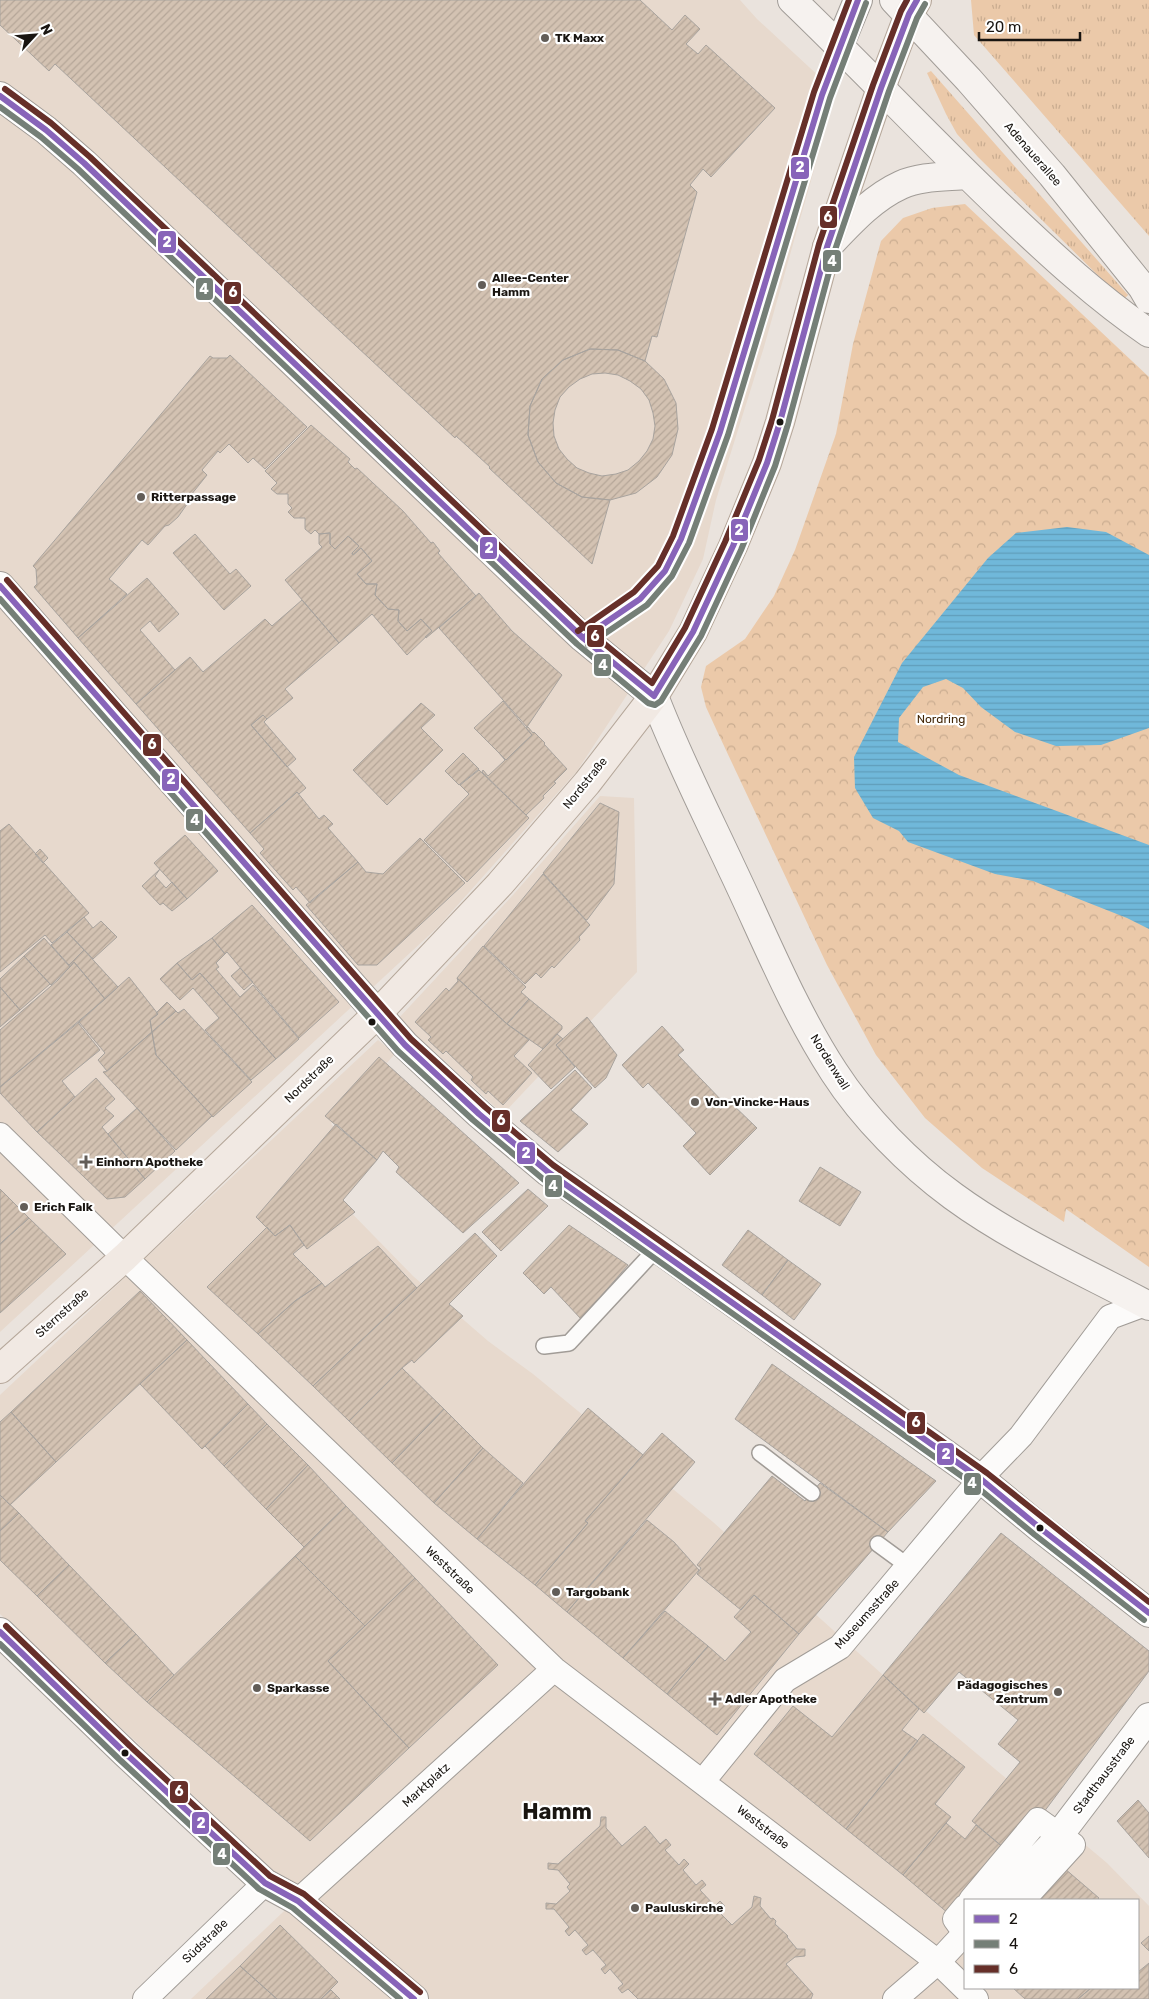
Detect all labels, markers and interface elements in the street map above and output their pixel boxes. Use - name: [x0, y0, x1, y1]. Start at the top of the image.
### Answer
- north arrow: [10, 10, 60, 60]
- scale bar: [979, 10, 1080, 42]
- text: 20 m: [986, 18, 1021, 36]
- text: N: [36, 21, 56, 38]
- place label: TK Maxx: [555, 31, 604, 45]
- marker: TK Maxx: [539, 32, 551, 44]
- street label: Adenauerallee: [1001, 119, 1065, 189]
- line badge: 2: [790, 156, 810, 180]
- text: 2: [795, 159, 805, 176]
- line badge: 6: [819, 205, 838, 229]
- text: 6: [823, 209, 833, 226]
- line badge: 2: [157, 230, 177, 254]
- text: 2: [162, 234, 172, 251]
- line badge: 4: [822, 249, 842, 273]
- text: 4: [827, 253, 837, 270]
- place label: Allee-Center Hamm: [492, 271, 569, 299]
- line badge: 4: [195, 277, 214, 301]
- marker: Allee-Center Hamm: [476, 279, 488, 291]
- text: 4: [199, 281, 209, 298]
- line badge: 6: [223, 281, 242, 305]
- text: 6: [228, 284, 238, 301]
- unlabelled marker: [775, 417, 785, 427]
- place label: Ritterpassage: [151, 490, 236, 504]
- marker: Ritterpassage: [135, 491, 147, 503]
- line badge: 2: [730, 518, 749, 542]
- text: 2: [734, 522, 744, 539]
- line badge: 2: [479, 536, 498, 560]
- text: 2: [484, 540, 494, 557]
- line badge: 6: [586, 624, 605, 648]
- text: 6: [590, 628, 600, 645]
- line badge: 4: [593, 653, 612, 677]
- text: 4: [598, 657, 608, 674]
- park label: Nordring: [917, 712, 965, 726]
- line badge: 6: [142, 733, 162, 757]
- text: 6: [147, 736, 157, 753]
- street label: Nordstraße: [560, 754, 610, 812]
- line badge: 2: [161, 768, 180, 792]
- text: 2: [166, 771, 176, 788]
- line badge: 4: [185, 808, 204, 832]
- text: 4: [190, 812, 200, 829]
- unlabelled marker: [367, 1017, 377, 1027]
- street label: Nordenwall: [807, 1032, 853, 1092]
- street label: Nordstraße: [282, 1052, 337, 1106]
- place label: Von-Vincke-Haus: [705, 1095, 810, 1109]
- marker: Von-Vincke-Haus: [689, 1096, 701, 1108]
- line badge: 6: [491, 1109, 511, 1133]
- text: 6: [496, 1112, 506, 1129]
- line badge: 2: [516, 1141, 536, 1165]
- text: 2: [521, 1145, 531, 1162]
- place label: Einhorn Apotheke: [96, 1155, 203, 1169]
- marker: Einhorn Apotheke: [80, 1156, 92, 1168]
- line badge: 4: [544, 1174, 563, 1198]
- text: 4: [548, 1178, 558, 1195]
- place label: Erich Falk: [34, 1200, 93, 1214]
- marker: Erich Falk: [18, 1201, 30, 1213]
- street label: Sternstraße: [33, 1285, 92, 1340]
- line badge: 6: [906, 1411, 926, 1435]
- text: 6: [911, 1414, 921, 1431]
- line badge: 2: [936, 1442, 955, 1466]
- text: 2: [941, 1446, 951, 1463]
- line badge: 4: [963, 1472, 982, 1496]
- text: 4: [967, 1475, 977, 1492]
- unlabelled marker: [1035, 1523, 1045, 1533]
- street label: Weststraße: [423, 1543, 478, 1597]
- street label: Museumsstraße: [832, 1576, 902, 1652]
- place label: Targobank: [566, 1585, 629, 1599]
- marker: Targobank: [550, 1586, 562, 1598]
- place label: Pädagogisches Zentrum: [957, 1678, 1048, 1706]
- place label: Sparkasse: [267, 1681, 329, 1695]
- marker: Sparkasse: [251, 1682, 263, 1694]
- marker: Pädagogisches Zentrum: [1052, 1686, 1064, 1698]
- place label: Adler Apotheke: [725, 1692, 817, 1706]
- marker: Adler Apotheke: [709, 1693, 721, 1705]
- street label: Stadthausstraße: [1070, 1733, 1138, 1817]
- unlabelled marker: [120, 1748, 130, 1758]
- street label: Marktplatz: [399, 1760, 453, 1810]
- line badge: 6: [169, 1780, 189, 1804]
- text: 6: [174, 1783, 184, 1800]
- district label: Hamm: [522, 1798, 592, 1825]
- street label: Weststraße: [734, 1802, 792, 1852]
- line badge: 2: [191, 1811, 210, 1835]
- text: 2: [196, 1815, 206, 1832]
- line badge: 4: [212, 1842, 231, 1866]
- text: 4: [217, 1846, 227, 1863]
- legend: [964, 1899, 1139, 1989]
- place label: Pauluskirche: [645, 1901, 723, 1915]
- marker: Pauluskirche: [629, 1902, 641, 1914]
- text: 2: [1009, 1910, 1018, 1928]
- street label: Südstraße: [179, 1916, 231, 1966]
- text: 4: [1009, 1935, 1018, 1953]
- text: 6: [1009, 1960, 1018, 1978]

